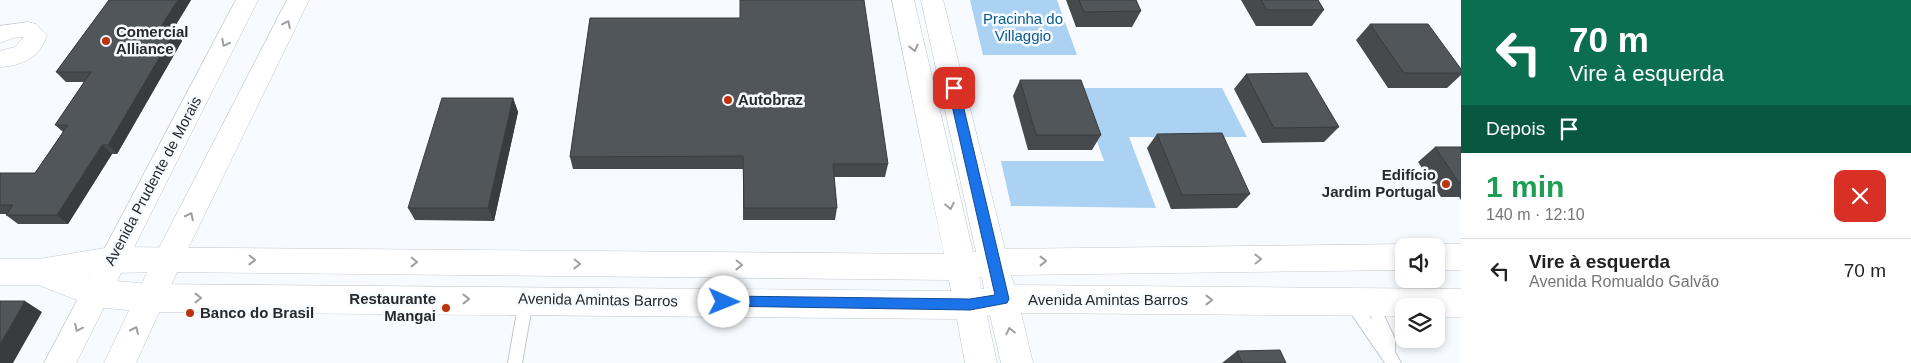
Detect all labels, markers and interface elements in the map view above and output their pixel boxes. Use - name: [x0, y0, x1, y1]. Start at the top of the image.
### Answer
- park label: Pracinha do Villaggio: [983, 10, 1063, 44]
- one-way arrow: [280, 20, 290, 29]
- icon: left: [1486, 20, 1551, 85]
- text: 70 m: [1569, 20, 1649, 59]
- place label: Comercial Alliance: [116, 23, 189, 57]
- marker: Comercial Alliance: [100, 35, 112, 47]
- one-way arrow: [221, 38, 231, 47]
- one-way arrow: [908, 43, 919, 52]
- text: Vire à esquerda: [1569, 61, 1724, 86]
- pin: [933, 67, 975, 109]
- icon: arrive: [940, 74, 968, 102]
- place label: Autobraz: [738, 91, 803, 108]
- street label: Avenida Prudente de Morais: [101, 93, 204, 268]
- marker: Autobraz: [722, 94, 734, 106]
- icon: arrive: [1555, 115, 1583, 143]
- text: Depois: [1486, 118, 1545, 139]
- place label: Edifício Jardim Portugal: [1322, 166, 1436, 200]
- text: 1 min: [1486, 170, 1564, 203]
- button: close: [1834, 170, 1886, 222]
- marker: Edifício Jardim Portugal: [1440, 178, 1452, 190]
- one-way arrow: [944, 202, 954, 211]
- text: 140 m · 12:10: [1486, 206, 1585, 223]
- one-way arrow: [184, 212, 194, 221]
- map controls: [1395, 238, 1445, 348]
- button: sound: [1395, 238, 1445, 288]
- text: Vire à esquerda: [1529, 251, 1670, 272]
- one-way arrow: [1254, 254, 1262, 264]
- one-way arrow: [248, 255, 256, 265]
- one-way arrow: [1040, 256, 1047, 266]
- one-way arrow: [411, 257, 419, 267]
- icon: left: [1486, 257, 1514, 285]
- one-way arrow: [573, 258, 581, 269]
- one-way arrow: [736, 260, 744, 270]
- text: 70 m: [1844, 260, 1886, 281]
- text: Avenida Romualdo Galvão: [1529, 273, 1719, 290]
- position arrow: [697, 275, 749, 327]
- place label: Restaurante Mangai: [349, 290, 436, 324]
- street label: Avenida Amintas Barros: [518, 290, 678, 309]
- street label: Avenida Amintas Barros: [1028, 291, 1188, 308]
- one-way arrow: [194, 293, 202, 303]
- one-way arrow: [462, 294, 470, 304]
- one-way arrow: [1206, 295, 1213, 305]
- button: layers: [1395, 298, 1445, 348]
- marker: Restaurante Mangai: [440, 302, 452, 314]
- place label: Banco do Brasil: [200, 304, 314, 321]
- marker: Banco do Brasil: [184, 307, 196, 319]
- one-way arrow: [73, 323, 84, 332]
- one-way arrow: [128, 326, 139, 335]
- one-way arrow: [1005, 327, 1016, 336]

